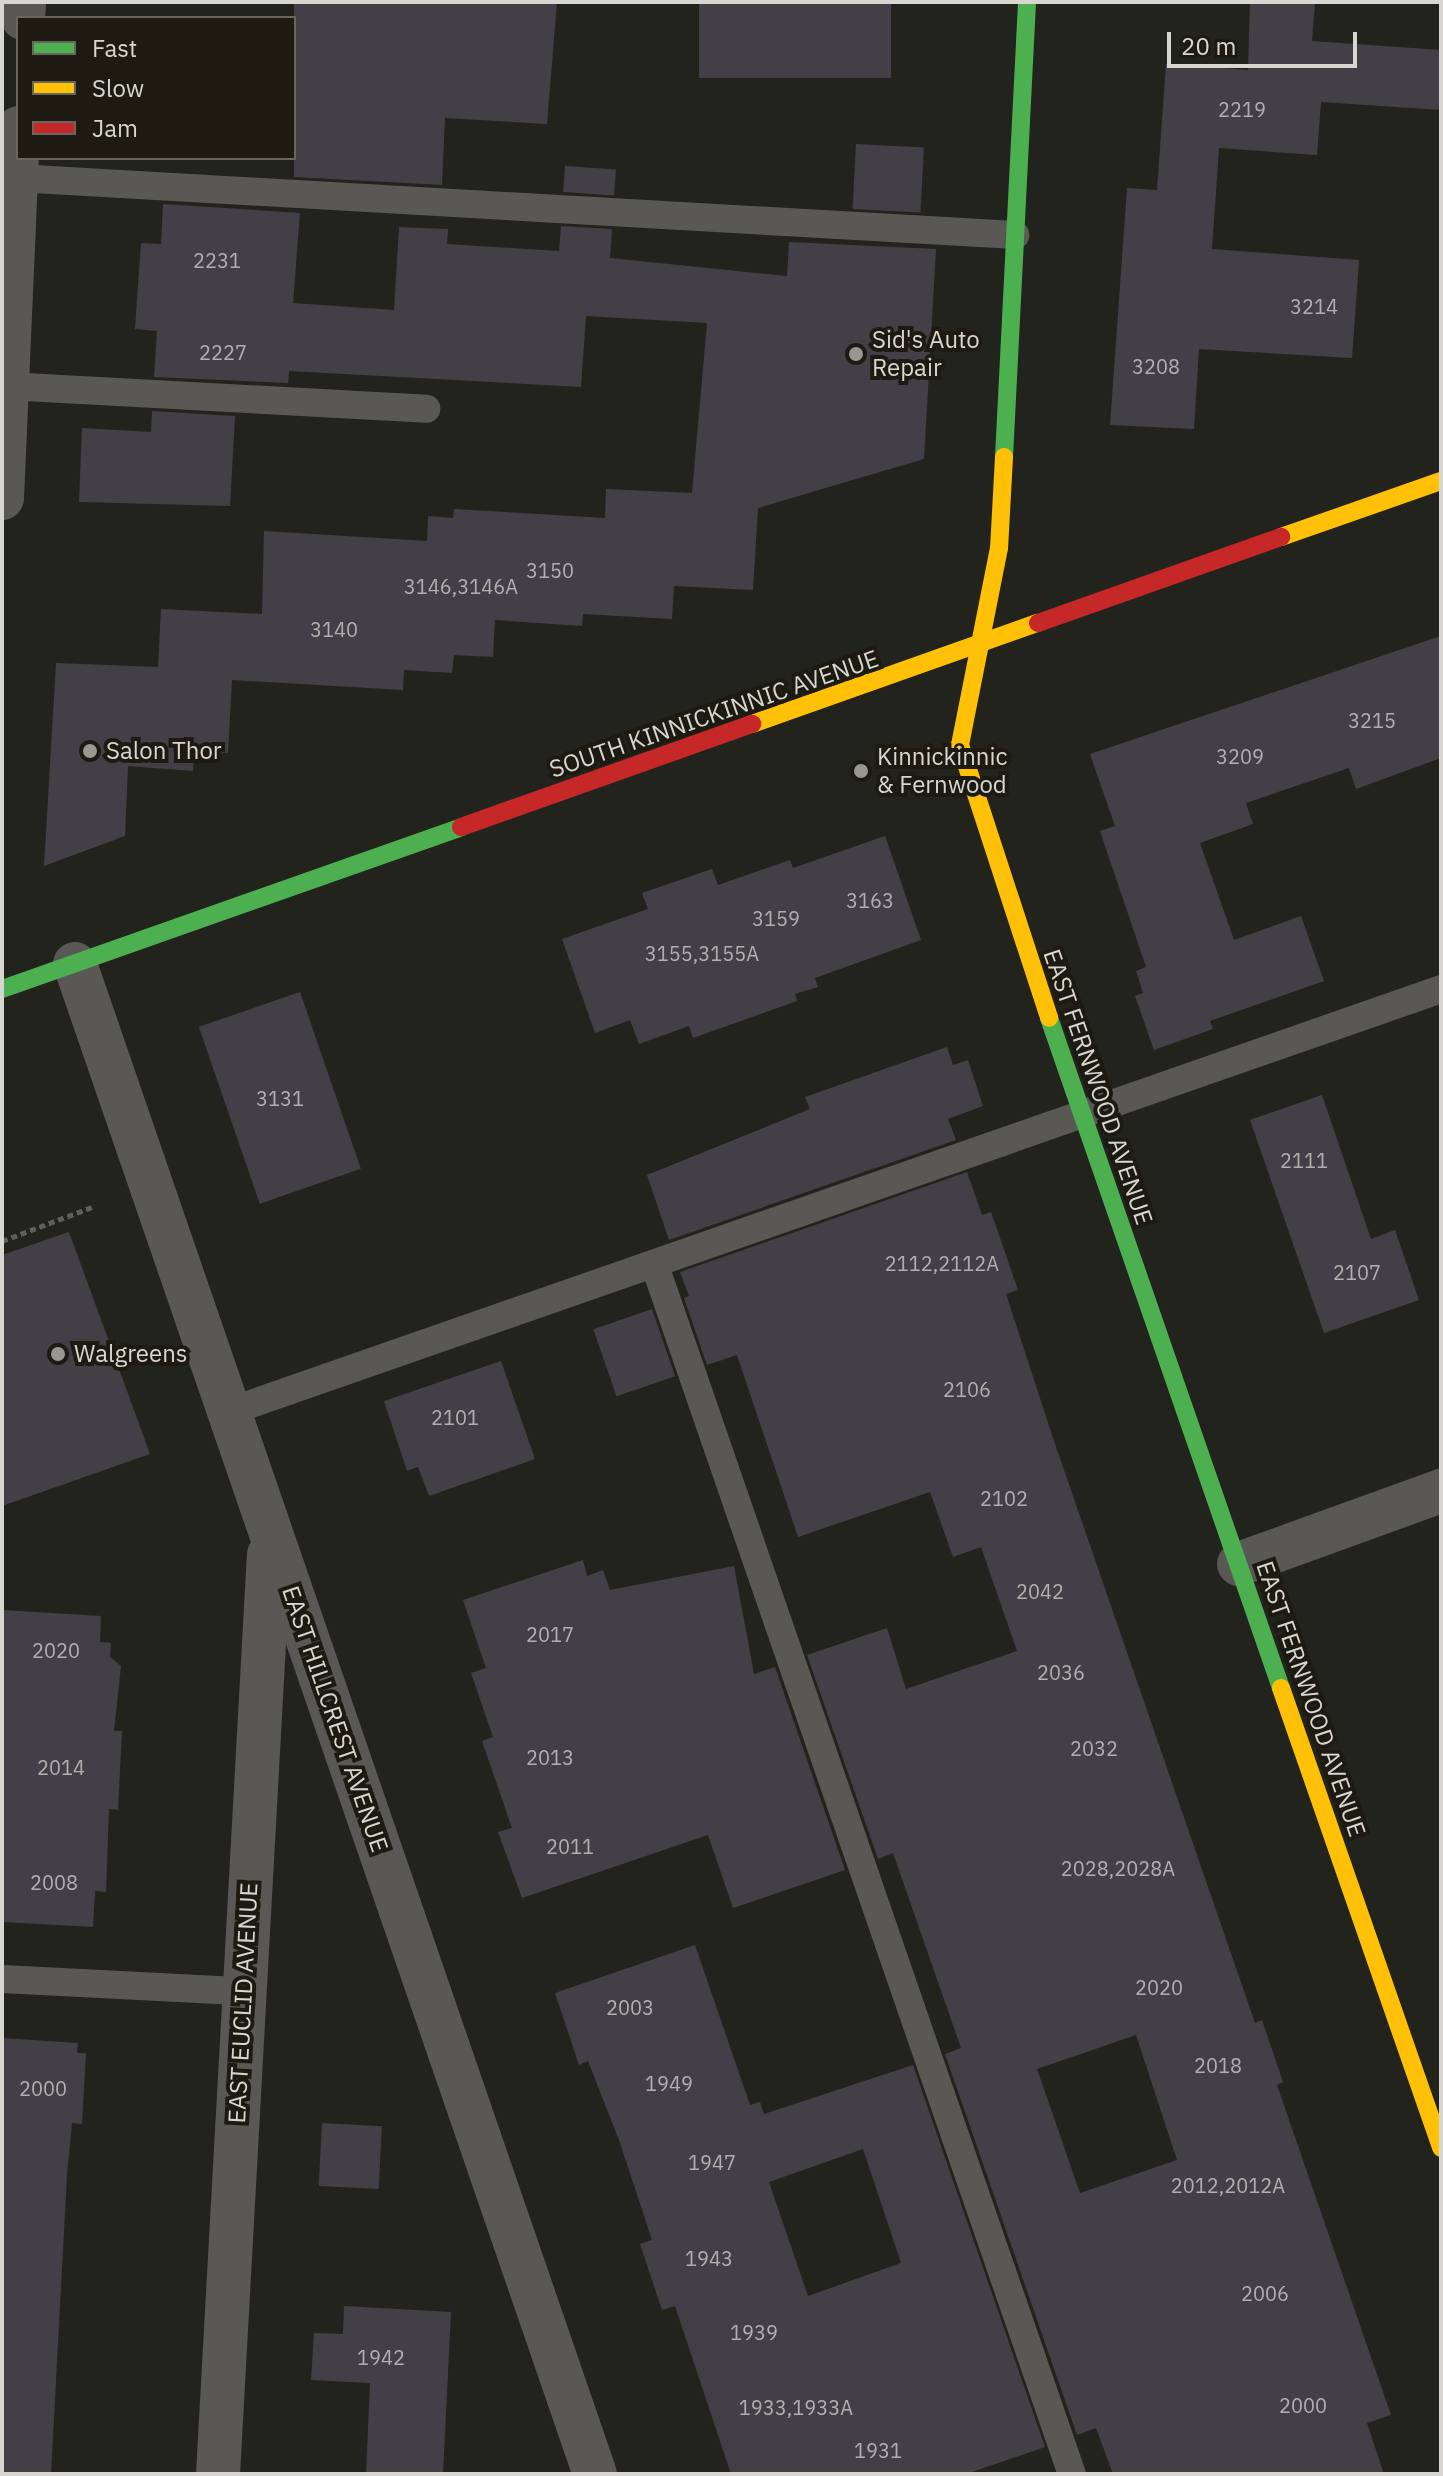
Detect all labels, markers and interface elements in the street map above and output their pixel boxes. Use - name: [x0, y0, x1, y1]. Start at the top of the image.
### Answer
- legend: [16, 16, 296, 160]
- scale bar: [1171, 16, 1361, 66]
- text: 20 m: [1181, 30, 1236, 62]
- text: Fast: [92, 32, 137, 64]
- text: Slow: [92, 72, 144, 104]
- house number: 2219: [1218, 97, 1266, 121]
- text: Jam: [92, 112, 138, 144]
- house number: 2231: [193, 248, 241, 272]
- house number: 3214: [1290, 294, 1338, 318]
- place label: Sid's Auto Repair: [872, 326, 980, 382]
- house number: 2227: [199, 340, 247, 364]
- marker: Sid's Auto Repair: [847, 345, 865, 363]
- house number: 3208: [1132, 354, 1180, 378]
- house number: 3150: [526, 558, 574, 582]
- house number: 3146,3146A: [404, 574, 518, 598]
- house number: 3140: [310, 617, 358, 641]
- street label: SOUTH KINNICKINNIC AVENUE: [546, 644, 882, 784]
- house number: 3215: [1348, 708, 1396, 732]
- place label: Salon Thor: [106, 737, 222, 765]
- marker: Salon Thor: [81, 742, 99, 760]
- place label: Kinnickinnic & Fernwood: [877, 743, 1008, 799]
- house number: 3209: [1216, 744, 1264, 768]
- marker: Kinnickinnic & Fernwood: [852, 762, 870, 780]
- house number: 3163: [846, 888, 894, 912]
- house number: 3159: [752, 906, 800, 930]
- house number: 3155,3155A: [645, 941, 759, 965]
- street label: EAST FERNWOOD AVENUE: [1037, 945, 1159, 1229]
- house number: 3131: [256, 1086, 304, 1110]
- house number: 2111: [1280, 1148, 1328, 1172]
- house number: 2112,2112A: [885, 1251, 999, 1275]
- house number: 2107: [1333, 1260, 1381, 1284]
- place label: Walgreens: [74, 1340, 188, 1368]
- marker: Walgreens: [49, 1345, 67, 1363]
- house number: 2106: [943, 1377, 991, 1401]
- house number: 2101: [431, 1405, 479, 1429]
- house number: 2102: [980, 1486, 1028, 1510]
- street label: EAST FERNWOOD AVENUE: [1250, 1557, 1372, 1841]
- house number: 2042: [1016, 1579, 1064, 1603]
- street label: EAST HILLCREST AVENUE: [276, 1582, 394, 1856]
- house number: 2017: [526, 1622, 574, 1646]
- house number: 2020: [32, 1638, 80, 1662]
- house number: 2036: [1037, 1660, 1085, 1684]
- house number: 2032: [1070, 1736, 1118, 1760]
- house number: 2013: [526, 1745, 574, 1769]
- house number: 2014: [37, 1755, 85, 1779]
- house number: 2011: [546, 1834, 594, 1858]
- house number: 2028,2028A: [1061, 1856, 1175, 1880]
- house number: 2008: [30, 1870, 78, 1894]
- street label: EAST EUCLID AVENUE: [222, 1882, 264, 2124]
- house number: 2020: [1135, 1975, 1183, 1999]
- house number: 2003: [606, 1995, 654, 2019]
- house number: 2018: [1194, 2053, 1242, 2077]
- house number: 1949: [645, 2071, 693, 2095]
- house number: 2000: [19, 2076, 67, 2100]
- house number: 1947: [688, 2150, 736, 2174]
- house number: 2012,2012A: [1171, 2173, 1285, 2197]
- house number: 1943: [685, 2246, 733, 2270]
- house number: 2006: [1241, 2281, 1289, 2305]
- house number: 1939: [730, 2320, 778, 2344]
- house number: 1942: [357, 2345, 405, 2369]
- house number: 2000: [1279, 2393, 1327, 2417]
- house number: 1933,1933A: [739, 2395, 853, 2419]
- house number: 1931: [854, 2438, 902, 2462]

